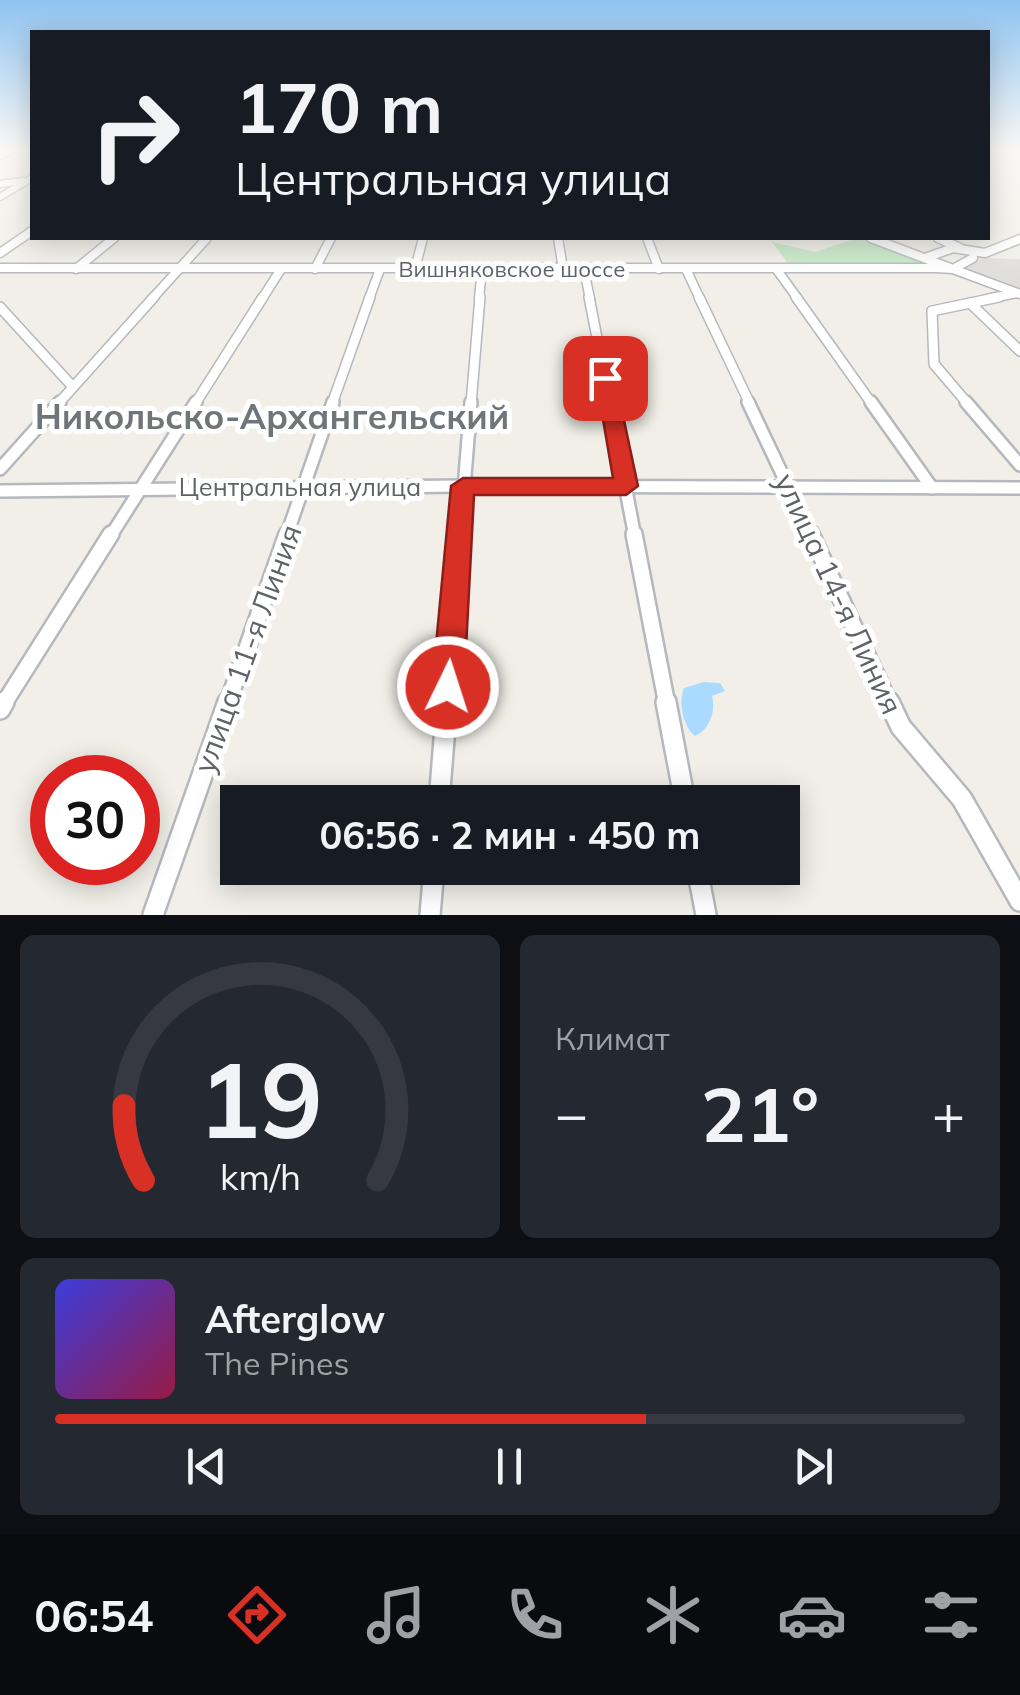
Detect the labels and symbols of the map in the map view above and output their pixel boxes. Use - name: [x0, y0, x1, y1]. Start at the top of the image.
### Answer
- street label: Вишняковское шоссе: [399, 255, 625, 283]
- pin: [563, 336, 648, 421]
- district label: Никольско-Архангельский: [35, 394, 509, 438]
- street label: улица 14-я Линия: [766, 467, 911, 720]
- street label: Центральная улица: [179, 471, 421, 502]
- street label: улица 11-я Линия: [185, 519, 310, 778]
- position arrow: [396, 635, 500, 739]
- speed limit sign: 30: [30, 755, 160, 885]

